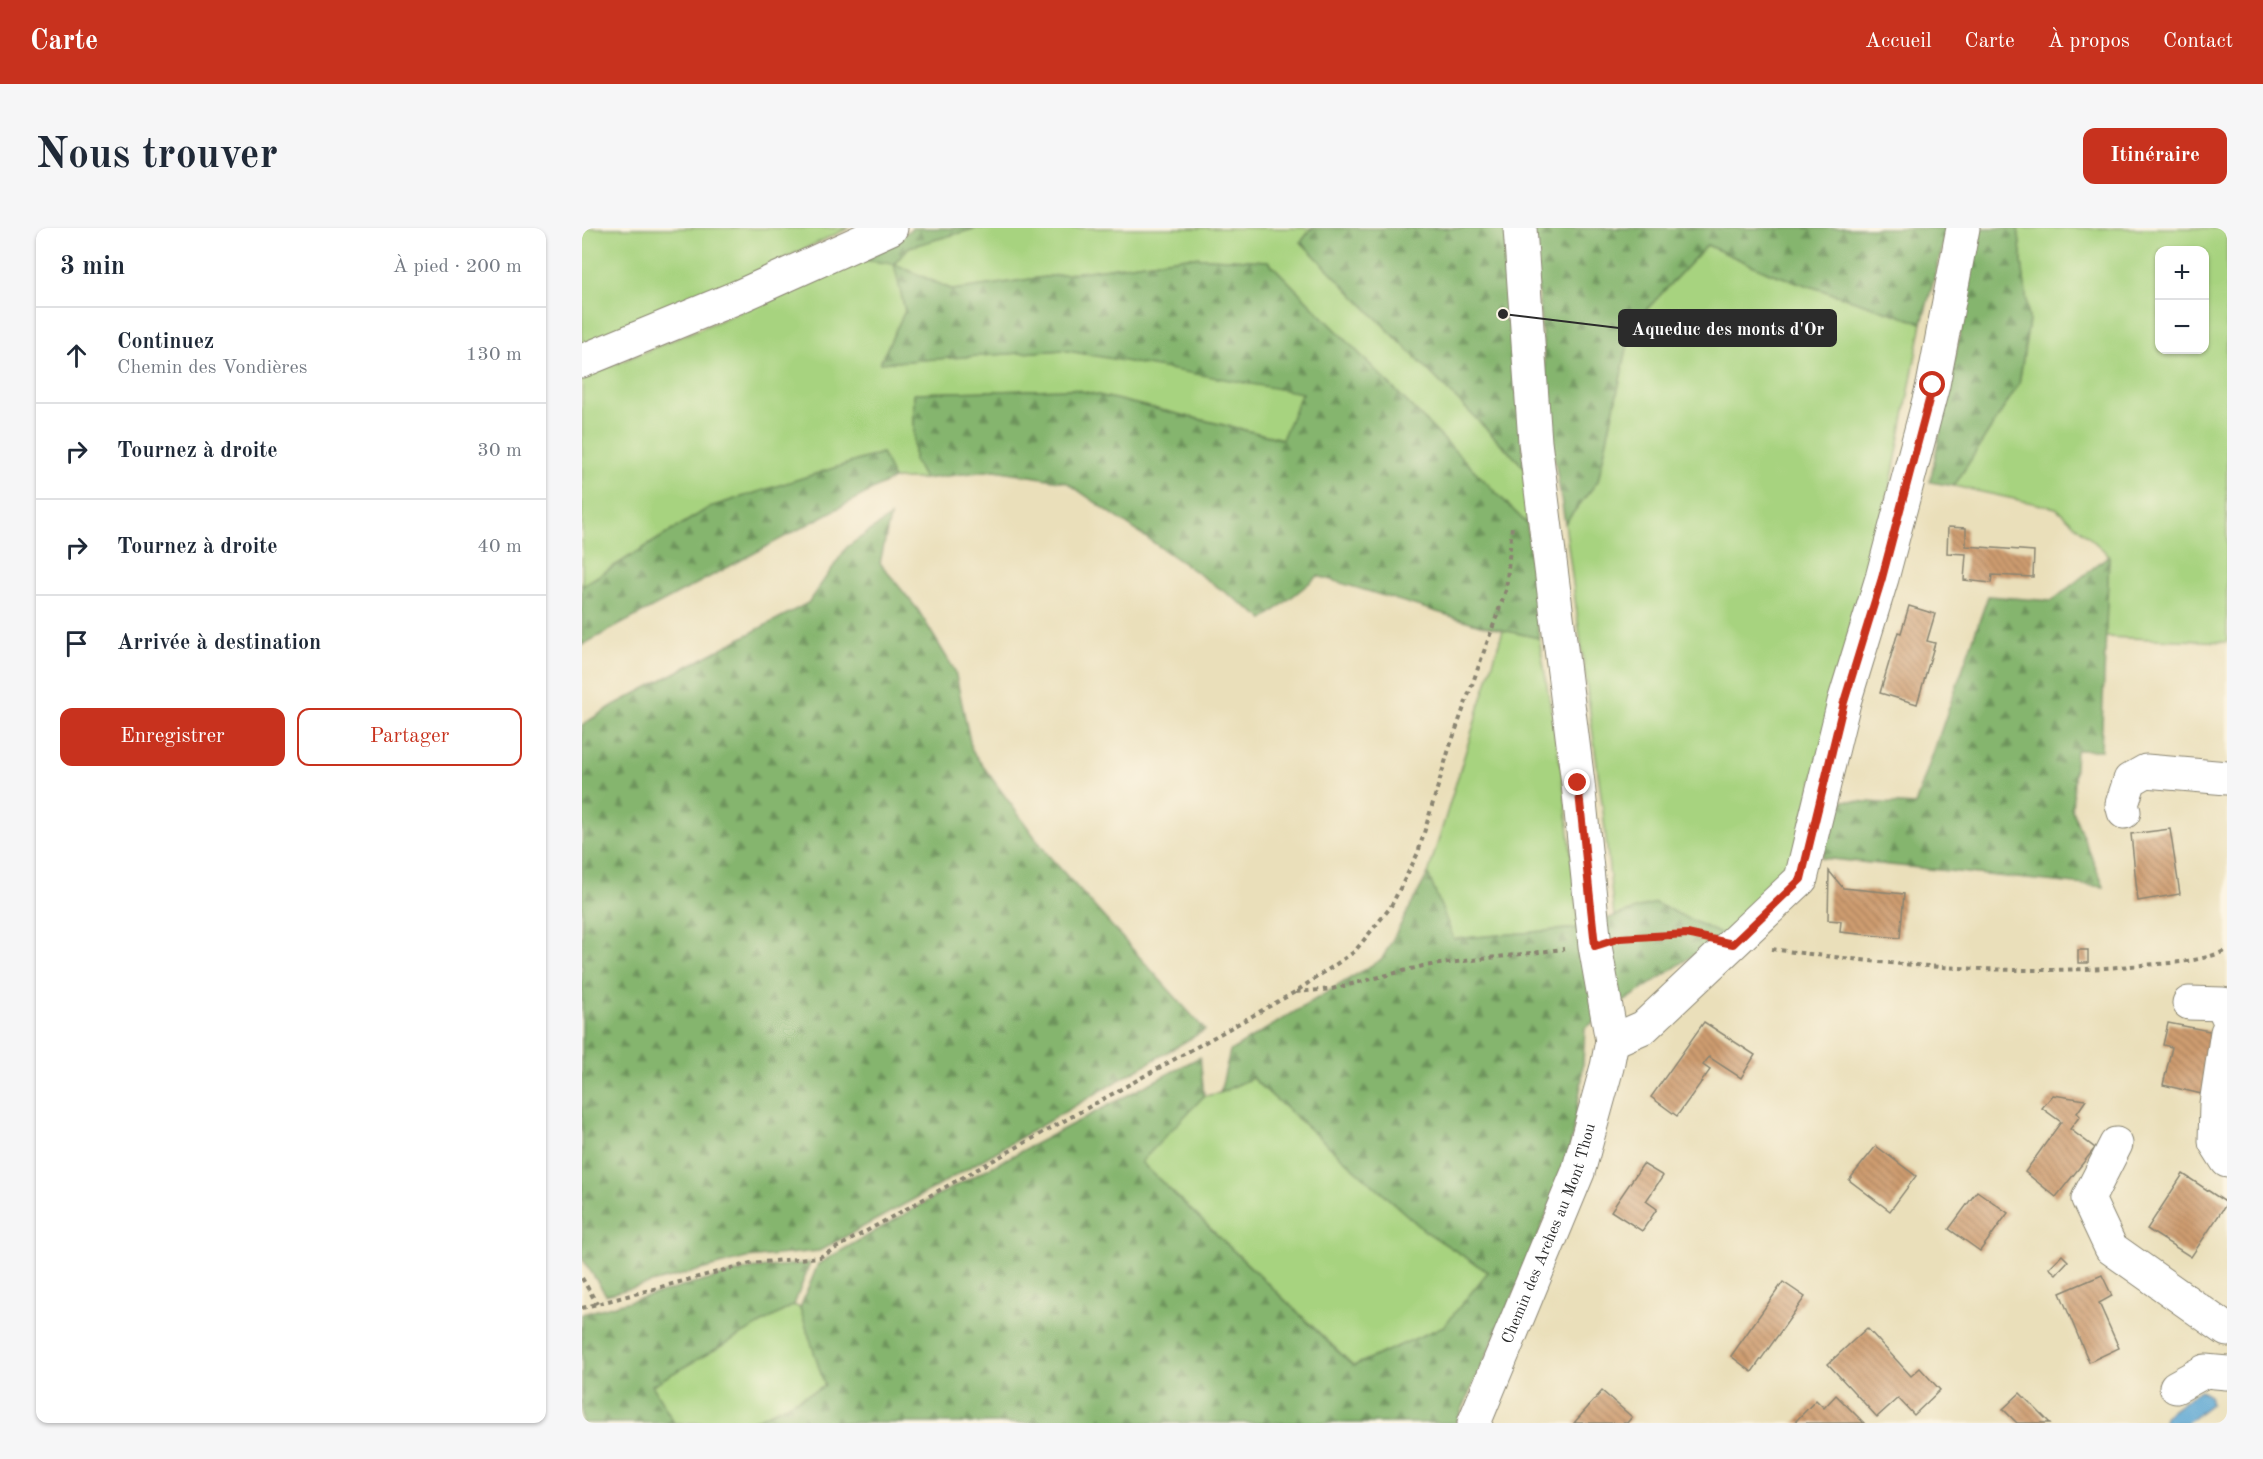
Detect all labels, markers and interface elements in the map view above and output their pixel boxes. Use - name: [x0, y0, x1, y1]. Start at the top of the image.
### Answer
- text: Carte: [30, 28, 98, 56]
- text: Accueil: [1865, 31, 1932, 52]
- text: Carte: [1965, 31, 2015, 52]
- text: À propos: [2048, 31, 2130, 52]
- text: Contact: [2163, 31, 2233, 52]
- button: Itinéraire: [2083, 128, 2227, 184]
- text: Nous trouver: [36, 135, 278, 177]
- map controls: [2155, 246, 2209, 354]
- button: +: [2155, 246, 2209, 300]
- text: 3 min: [60, 254, 125, 280]
- text: À pied · 200 m: [393, 257, 522, 277]
- button: −: [2155, 300, 2209, 354]
- callout: Aqueduc des monts d'Or: [1619, 310, 1836, 346]
- text: Aqueduc des monts d'Or: [1632, 321, 1825, 339]
- text: Continuez: [117, 331, 214, 353]
- icon: ahead: [60, 339, 93, 372]
- text: 130 m: [466, 345, 522, 365]
- text: Chemin des Vondières: [117, 358, 307, 378]
- route start: [1919, 371, 1945, 397]
- icon: right: [60, 435, 93, 468]
- text: Tournez à droite: [117, 440, 278, 462]
- text: 30 m: [477, 441, 522, 461]
- icon: right: [60, 531, 93, 564]
- text: Tournez à droite: [117, 536, 278, 558]
- text: 40 m: [477, 537, 522, 557]
- icon: arrive: [60, 627, 93, 660]
- text: Arrivée à destination: [117, 632, 321, 654]
- button: Enregistrer: [60, 708, 285, 766]
- button: Partager: [297, 708, 522, 766]
- route end: [1564, 769, 1590, 795]
- street label: Chemin des Arches au Mont Thou: [1500, 1121, 1599, 1346]

